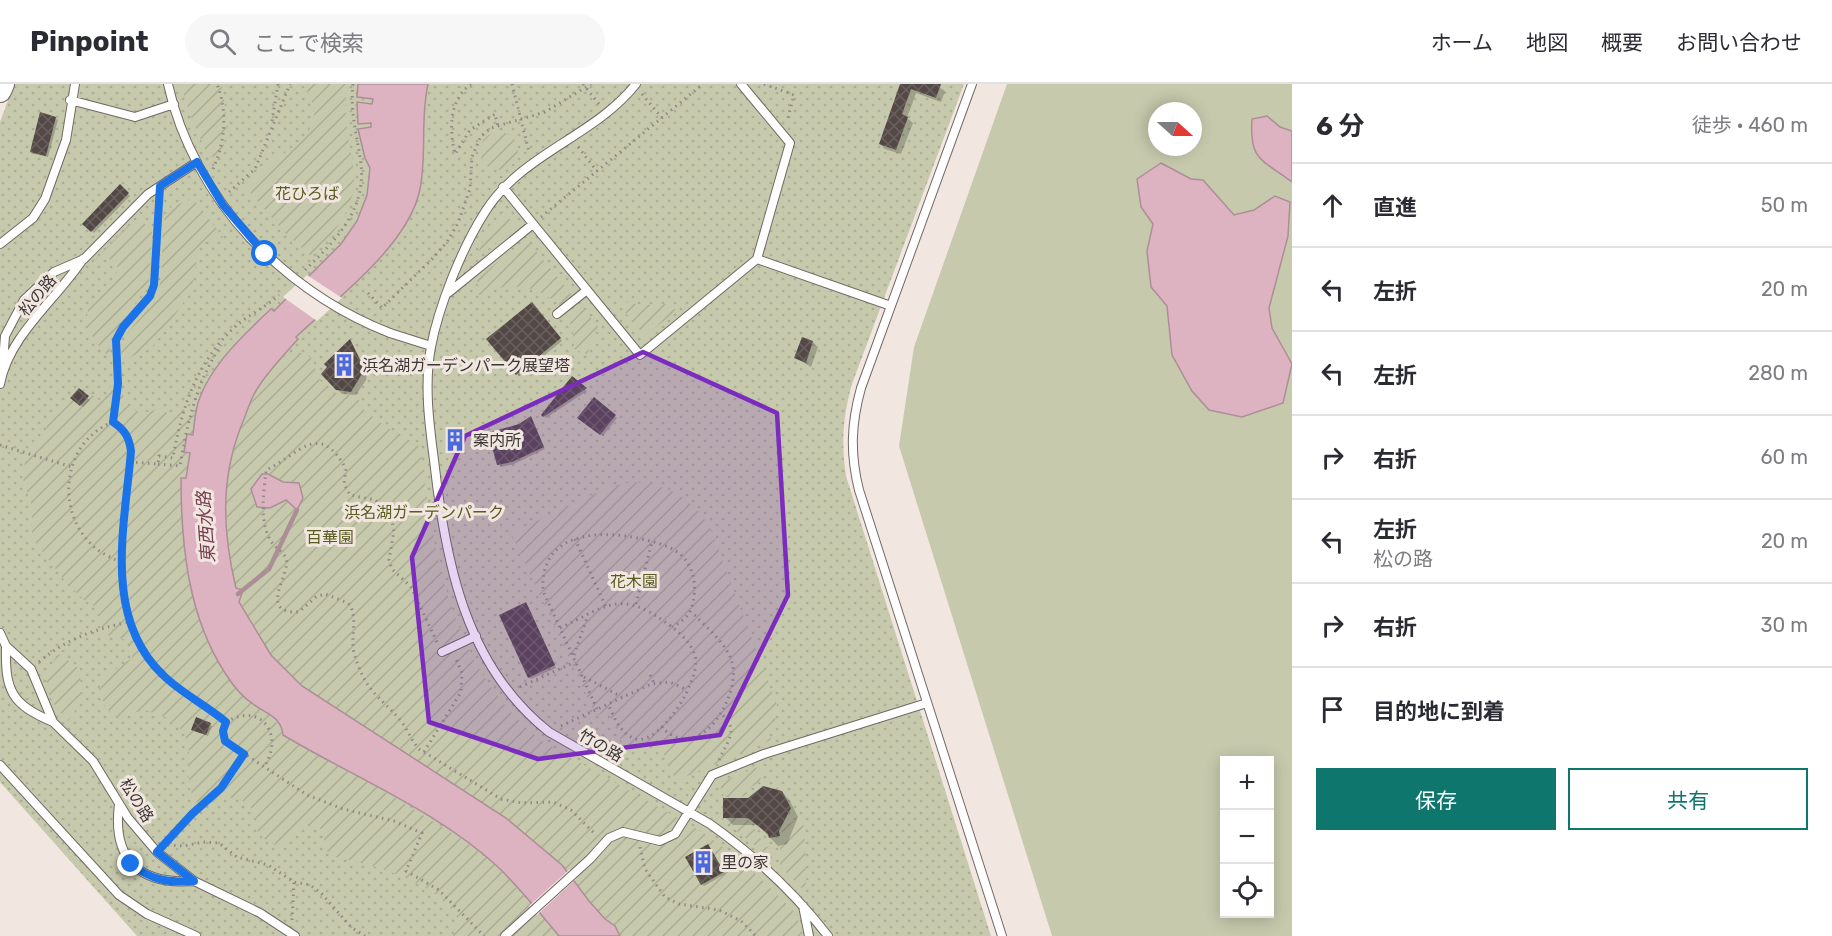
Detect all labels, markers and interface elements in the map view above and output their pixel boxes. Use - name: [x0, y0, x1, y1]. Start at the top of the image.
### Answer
- search box: [185, 14, 605, 68]
- text: Pinpoint: [30, 25, 149, 58]
- icon: search: [206, 25, 239, 58]
- text: ここで検索: [254, 30, 364, 57]
- text: ホーム: [1431, 30, 1493, 55]
- text: 地図: [1526, 30, 1568, 55]
- text: 概要: [1601, 30, 1643, 55]
- text: お問い合わせ: [1676, 30, 1802, 55]
- north arrow: [1148, 102, 1202, 156]
- text: 6 分: [1316, 111, 1364, 142]
- text: 徒歩 · 460 m: [1692, 113, 1808, 137]
- park label: 花ひろば: [275, 184, 339, 203]
- icon: ahead: [1316, 189, 1349, 222]
- text: 50 m: [1761, 193, 1808, 217]
- text: 直進: [1373, 194, 1417, 221]
- route start: [251, 240, 277, 266]
- street label: 松の路: [15, 271, 60, 320]
- icon: left: [1316, 273, 1349, 306]
- text: 20 m: [1761, 277, 1808, 301]
- text: 左折: [1373, 278, 1417, 305]
- building icon: 浜名湖ガーデンパーク展望塔: [331, 352, 357, 378]
- place label: 浜名湖ガーデンパーク展望塔: [362, 356, 570, 375]
- icon: left: [1316, 357, 1349, 390]
- text: 280 m: [1748, 361, 1808, 385]
- text: 左折: [1373, 362, 1417, 389]
- building icon: 案内所: [442, 427, 468, 453]
- place label: 案内所: [473, 431, 521, 450]
- icon: right: [1316, 441, 1349, 474]
- text: 60 m: [1761, 445, 1808, 469]
- text: 右折: [1373, 446, 1417, 473]
- water label: 東西水路: [192, 488, 219, 564]
- park label: 浜名湖ガーデンパーク: [344, 503, 504, 522]
- text: 左折: [1373, 516, 1417, 543]
- icon: left: [1316, 525, 1349, 558]
- park label: 百華園: [306, 528, 354, 547]
- text: 20 m: [1761, 529, 1808, 553]
- text: 松の路: [1373, 547, 1433, 571]
- park label: 花木園: [610, 572, 658, 591]
- icon: right: [1316, 609, 1349, 642]
- text: 30 m: [1761, 613, 1808, 637]
- text: 右折: [1373, 614, 1417, 641]
- icon: arrive: [1316, 693, 1349, 726]
- text: 目的地に到着: [1373, 698, 1505, 725]
- street label: 竹の路: [575, 725, 626, 766]
- map controls: [1220, 756, 1274, 918]
- button: +: [1220, 756, 1274, 810]
- button: 保存: [1316, 768, 1556, 830]
- button: 共有: [1568, 768, 1808, 830]
- street label: 松の路: [116, 775, 157, 826]
- button: −: [1220, 810, 1274, 864]
- building icon: 里の家: [690, 849, 716, 875]
- route end: [117, 850, 143, 876]
- place label: 里の家: [721, 853, 769, 872]
- button: locate: [1220, 864, 1274, 918]

